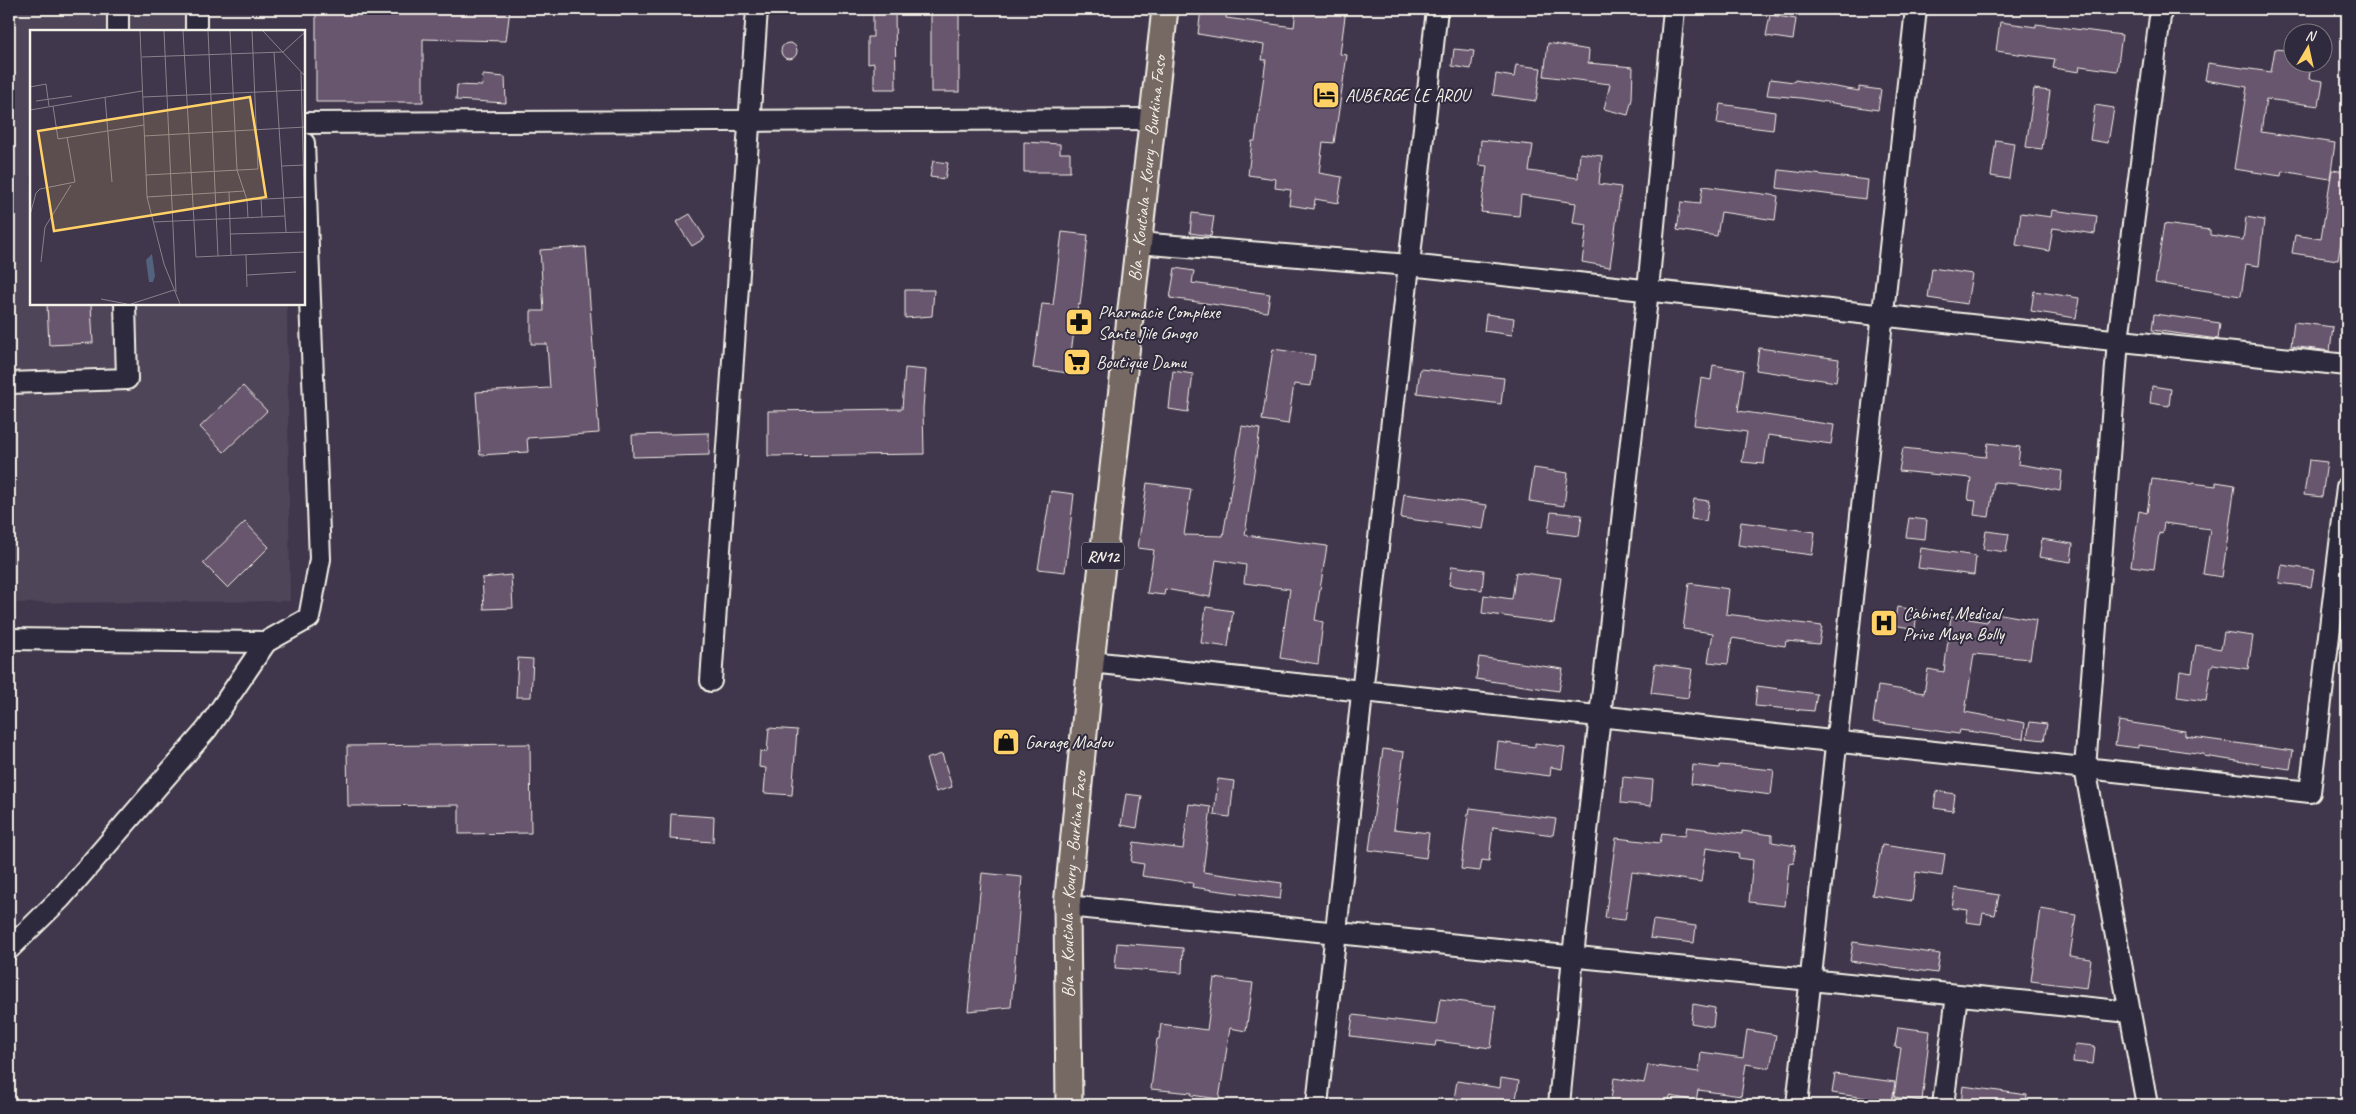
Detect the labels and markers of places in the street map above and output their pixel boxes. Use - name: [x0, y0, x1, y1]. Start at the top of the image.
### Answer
- hotel icon: AUBERGE LE AROU: [1311, 80, 1341, 110]
- place label: AUBERGE LE AROU: [1345, 84, 1473, 106]
- place label: Pharmacie Complexe Sante Jile Gnogo: [1098, 301, 1221, 344]
- pharmacy icon: Pharmacie Complexe Sante Jile Gnogo: [1064, 307, 1094, 337]
- supermarket icon: Boutique Damu: [1062, 347, 1092, 377]
- place label: Boutique Damu: [1096, 351, 1187, 373]
- place label: Cabinet Medical Prive Maya Bolly: [1903, 602, 2006, 645]
- hospital icon: Cabinet Medical Prive Maya Bolly: [1869, 608, 1899, 638]
- shop icon: Garage Madou: [991, 727, 1021, 757]
- place label: Garage Madou: [1025, 731, 1114, 753]

